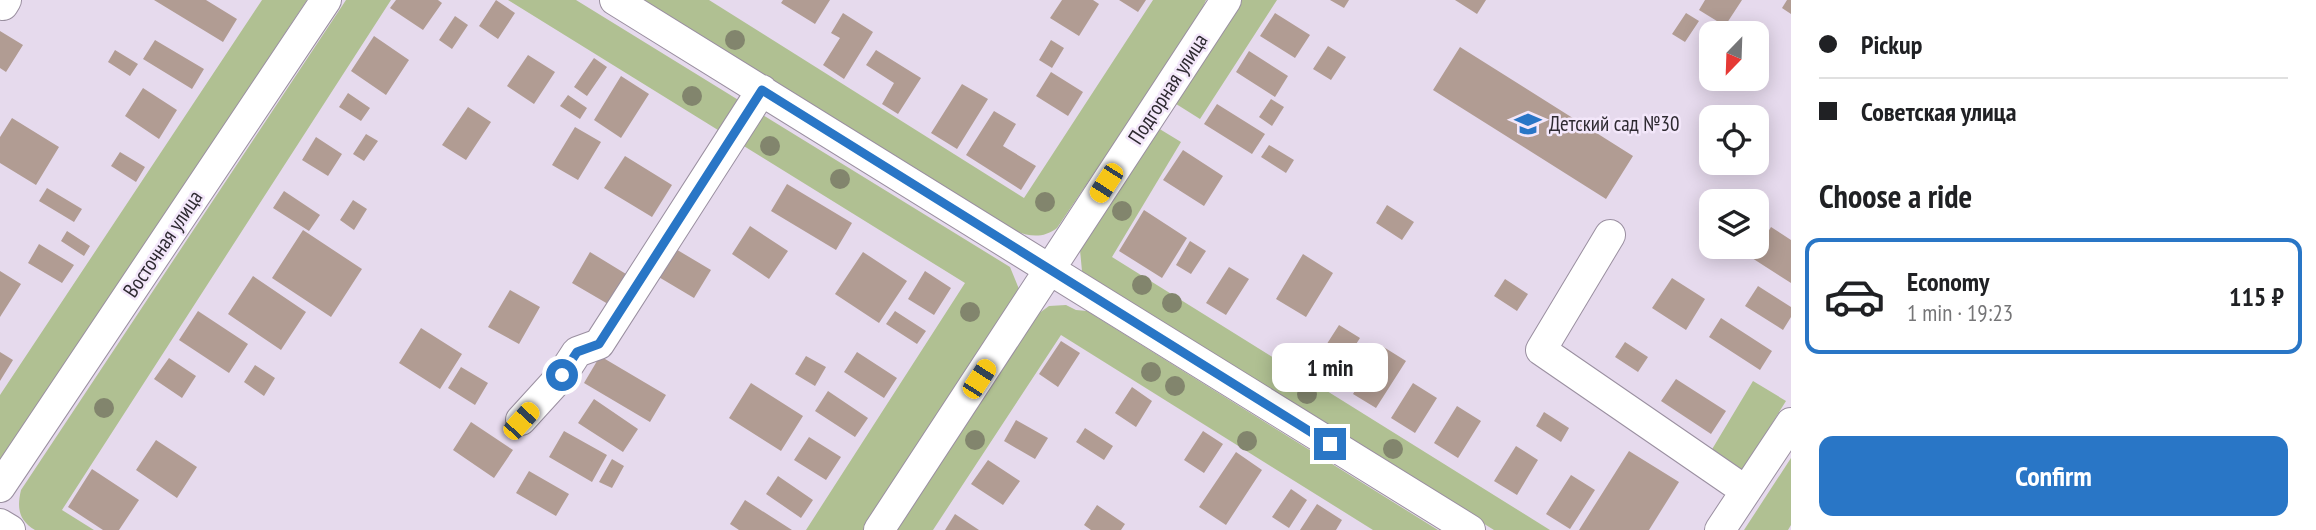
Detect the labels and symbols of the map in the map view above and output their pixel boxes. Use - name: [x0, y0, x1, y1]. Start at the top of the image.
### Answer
- north arrow: [1699, 21, 1769, 91]
- street label: Подгорная улица: [1122, 28, 1213, 149]
- school or university icon: Детский сад №30: [1513, 109, 1543, 139]
- place label: Детский сад №30: [1549, 110, 1679, 137]
- car: [1086, 160, 1127, 206]
- street label: Восточная улица: [117, 185, 208, 302]
- callout: 1 min: [1272, 342, 1388, 392]
- car: [959, 356, 1000, 402]
- route start: [546, 359, 578, 391]
- car: [500, 398, 543, 444]
- route end: [1314, 428, 1346, 460]

